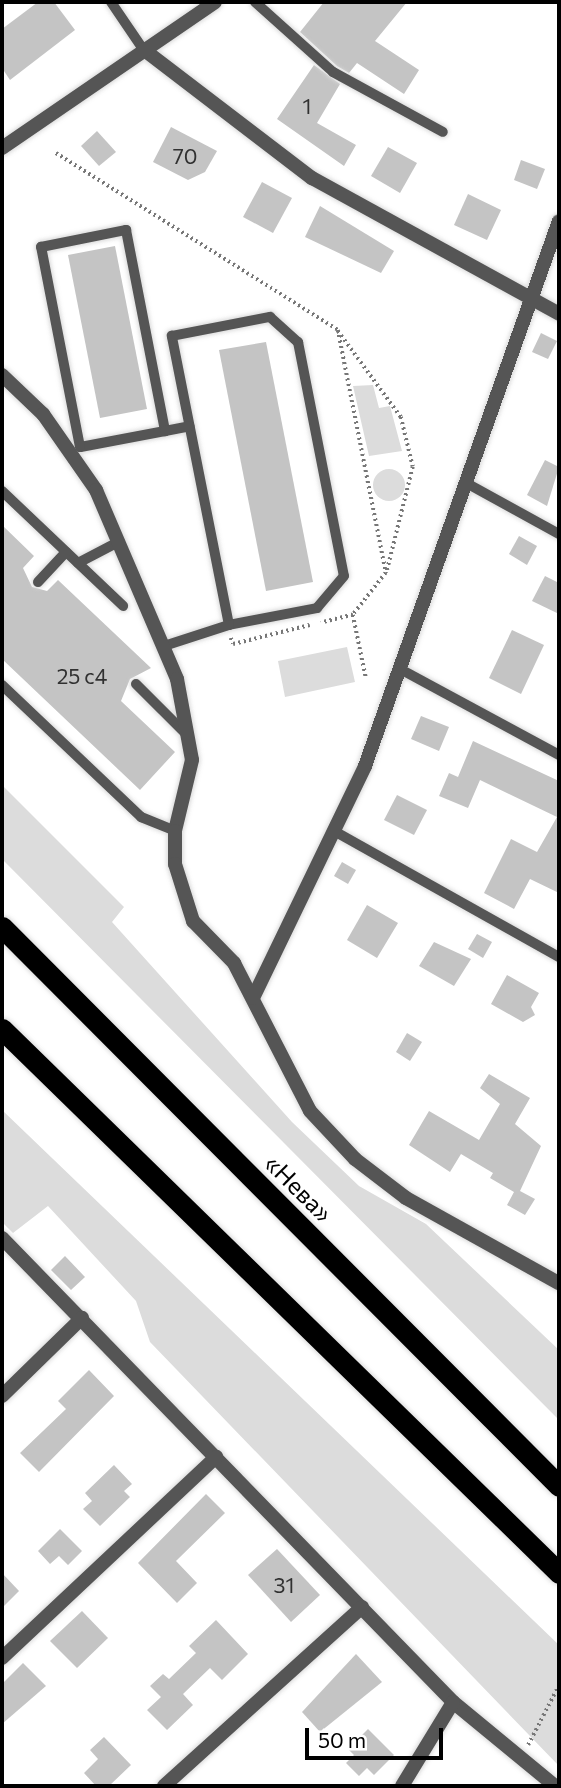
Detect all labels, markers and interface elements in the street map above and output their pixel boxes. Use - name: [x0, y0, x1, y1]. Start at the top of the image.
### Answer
- house number: 1: [303, 93, 311, 119]
- house number: 70: [173, 143, 197, 169]
- house number: 25 с4: [57, 663, 107, 689]
- street label: «Нева»: [259, 1148, 339, 1228]
- house number: 31: [274, 1572, 294, 1598]
- scale bar: [309, 1714, 447, 1758]
- text: 50 m: [318, 1727, 366, 1752]

